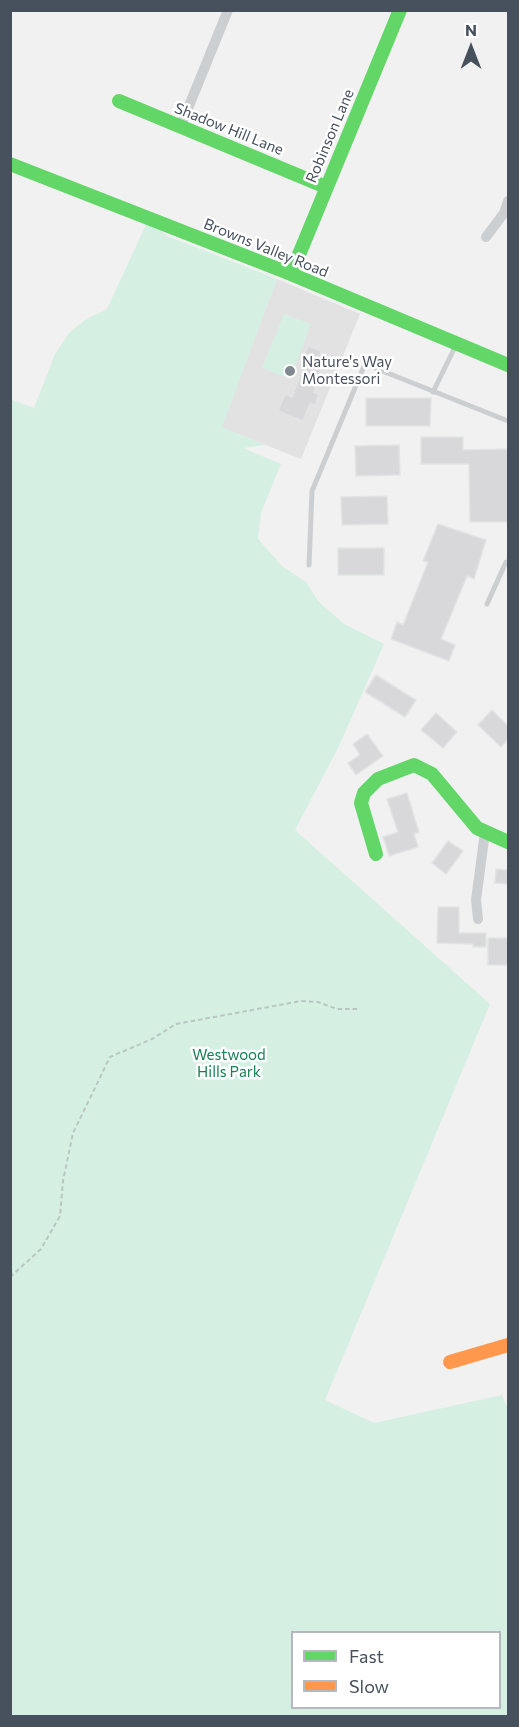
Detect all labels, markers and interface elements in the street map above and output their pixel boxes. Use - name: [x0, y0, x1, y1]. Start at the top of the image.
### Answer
- north arrow: [441, 18, 501, 78]
- text: N: [465, 20, 477, 39]
- street label: Robinson Lane: [302, 86, 358, 186]
- street label: Shadow Hill Lane: [172, 99, 286, 159]
- street label: Browns Valley Road: [201, 215, 331, 281]
- place label: Nature's Way Montessori: [302, 353, 392, 388]
- marker: Nature's Way Montessori: [283, 364, 297, 378]
- park label: Westwood Hills Park: [192, 1046, 266, 1081]
- legend: [291, 1631, 501, 1709]
- text: Fast: [349, 1645, 384, 1667]
- text: Slow: [349, 1675, 389, 1697]

